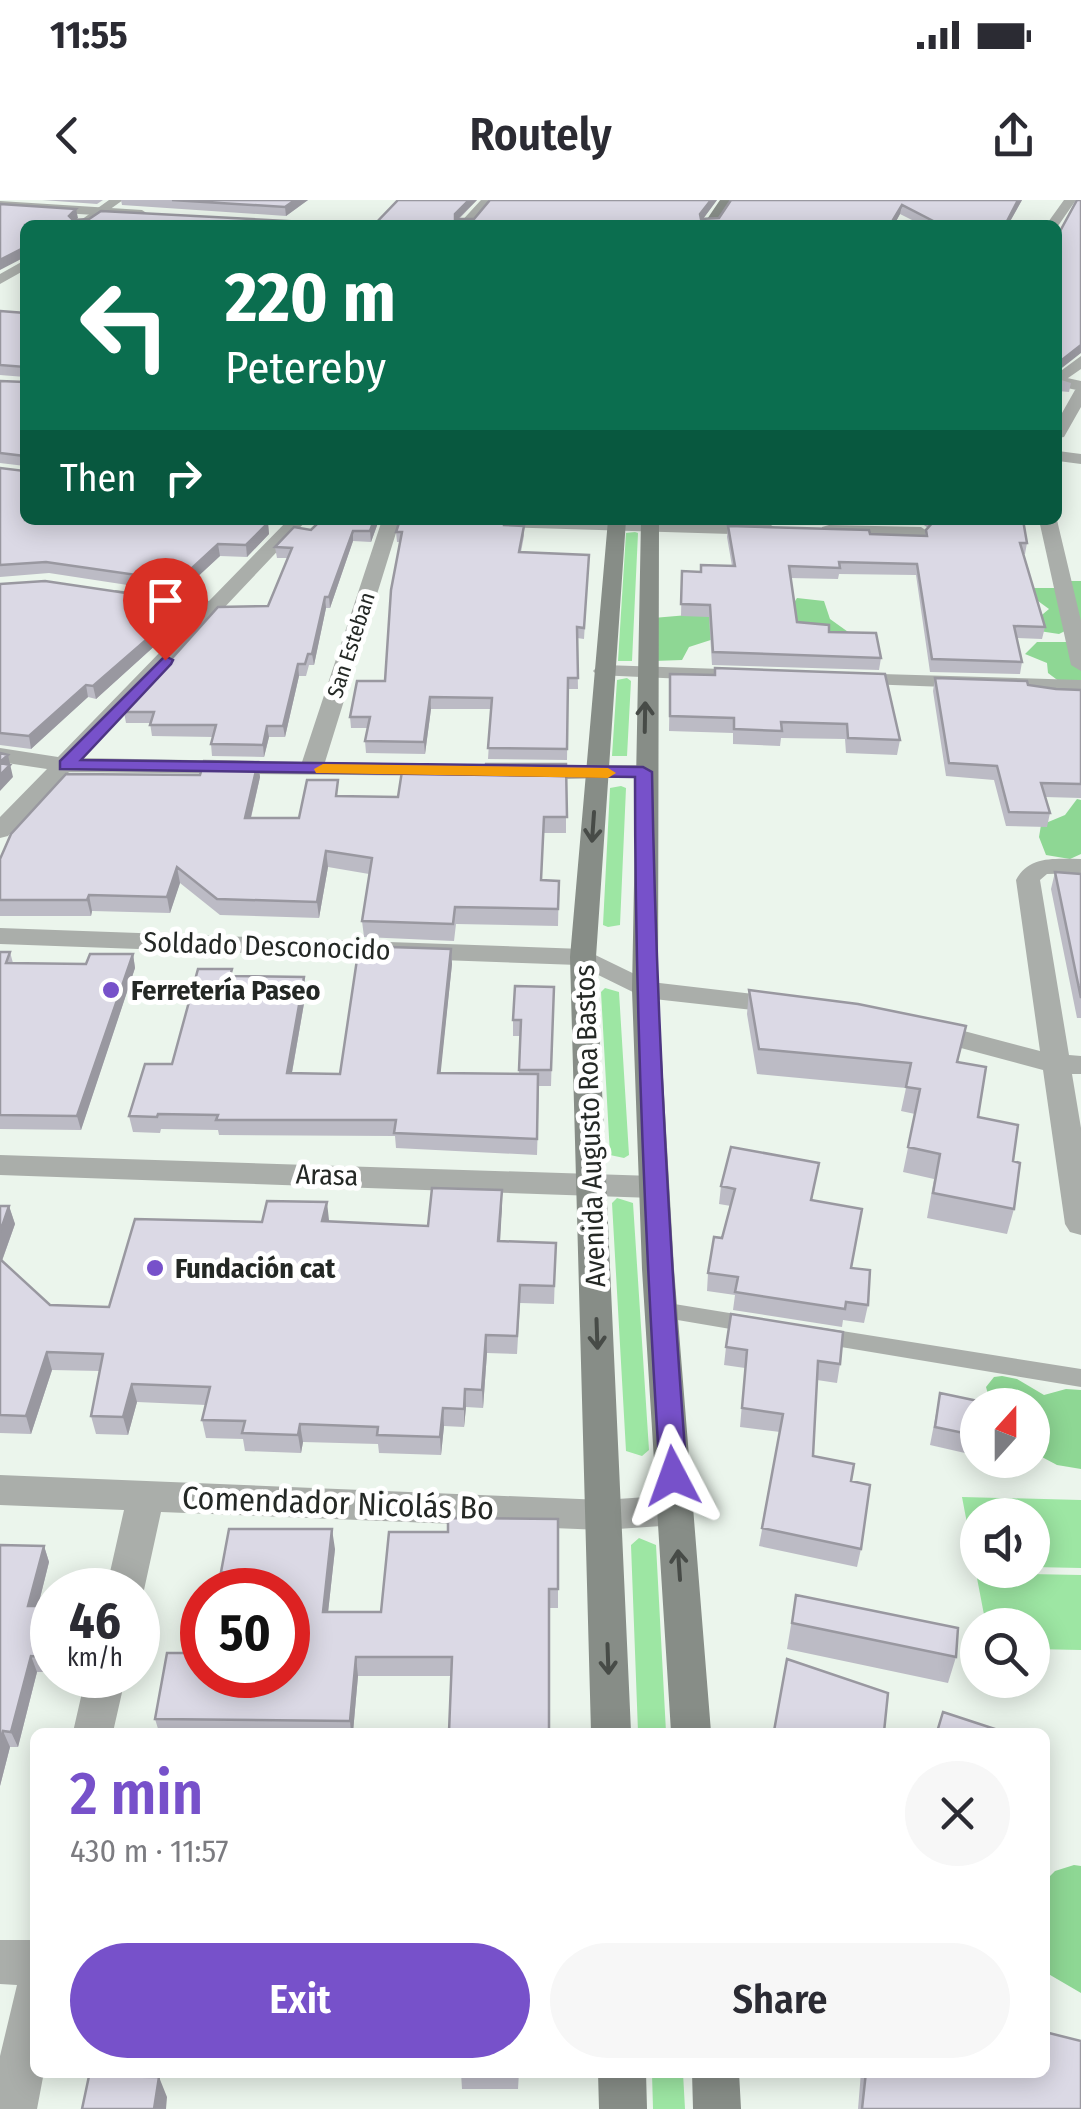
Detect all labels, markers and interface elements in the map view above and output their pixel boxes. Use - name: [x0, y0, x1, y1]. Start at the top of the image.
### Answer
- text: 11:55: [50, 12, 128, 58]
- icon: back: [40, 108, 95, 163]
- text: Routely: [469, 108, 612, 162]
- icon: share: [986, 108, 1041, 163]
- text: 220 m: [225, 256, 396, 340]
- icon: left: [60, 260, 190, 390]
- text: Petereby: [225, 341, 386, 395]
- icon: right: [156, 450, 211, 505]
- text: Then: [60, 455, 136, 501]
- pin: [123, 558, 208, 661]
- icon: arrive: [138, 573, 193, 628]
- street label: San Esteban: [321, 589, 381, 701]
- one-way arrow: [635, 702, 654, 734]
- one-way arrow: [583, 810, 602, 842]
- street label: Soldado Desconocido: [143, 925, 391, 967]
- street label: Avenida Augusto Roa Bastos: [568, 964, 612, 1288]
- place label: Ferretería Paseo: [131, 974, 320, 1007]
- marker: Ferretería Paseo: [100, 979, 122, 1001]
- street label: Arasa: [295, 1157, 359, 1193]
- place label: Fundación cat: [175, 1252, 336, 1285]
- marker: Fundación cat: [144, 1257, 166, 1279]
- one-way arrow: [587, 1317, 606, 1349]
- north arrow: [960, 1388, 1050, 1478]
- map controls: [960, 1388, 1050, 1698]
- position arrow: [621, 1424, 725, 1528]
- street label: Comendador Nicolás Bo: [181, 1479, 495, 1527]
- button: sound: [960, 1498, 1050, 1588]
- one-way arrow: [670, 1550, 689, 1582]
- speed limit sign: 50: [180, 1568, 310, 1698]
- text: 46: [69, 1591, 121, 1651]
- button: search: [960, 1608, 1050, 1698]
- one-way arrow: [599, 1642, 618, 1674]
- text: km/h: [67, 1643, 123, 1673]
- text: 2 min: [70, 1758, 203, 1830]
- button: close: [905, 1761, 1010, 1866]
- text: 430 m · 11:57: [70, 1832, 229, 1870]
- button: Exit: [70, 1943, 530, 2058]
- button: Share: [550, 1943, 1010, 2058]

